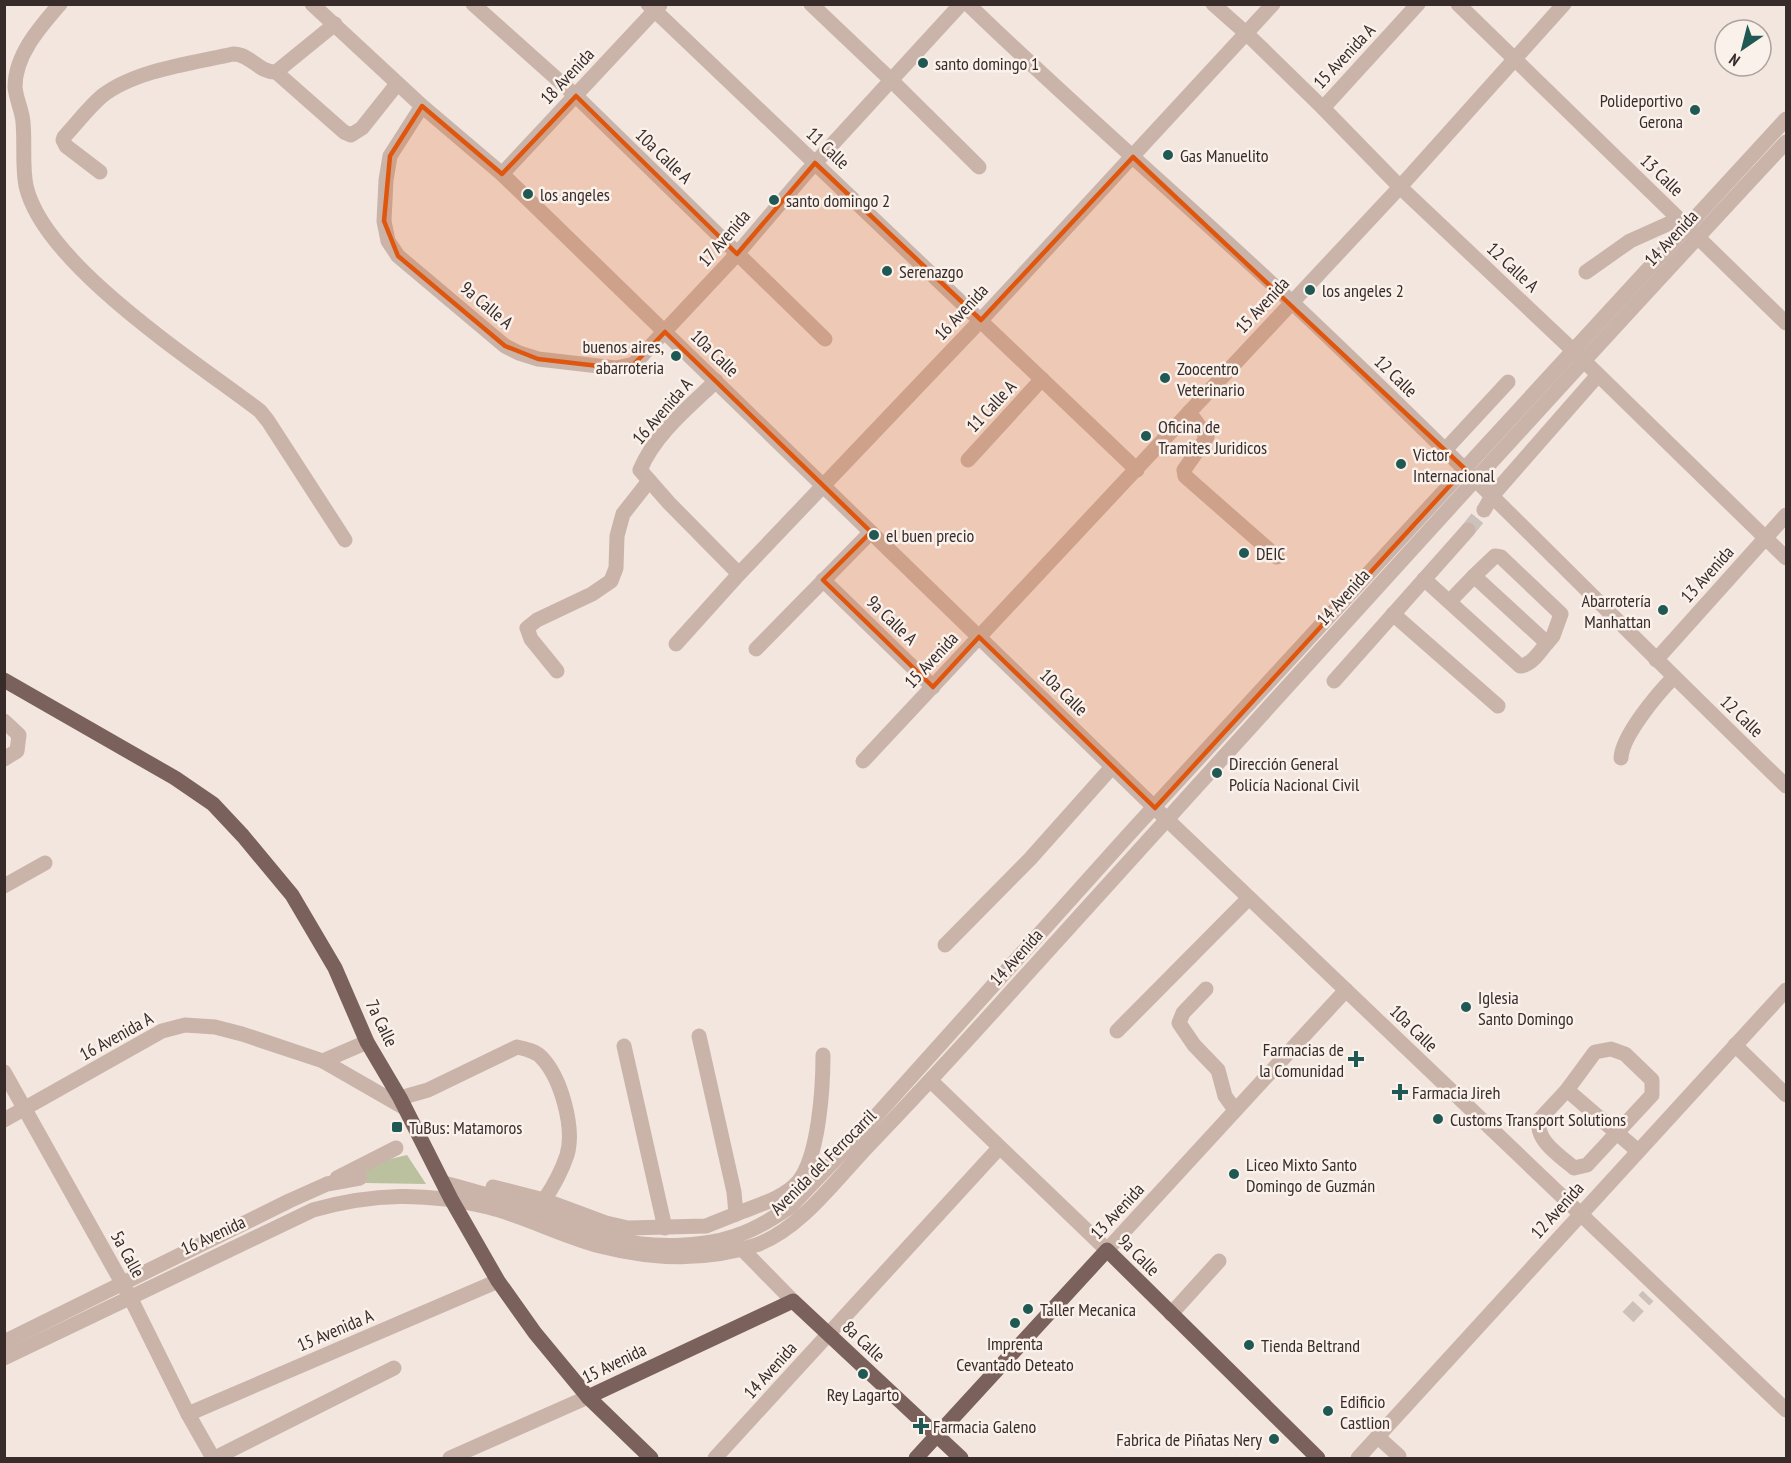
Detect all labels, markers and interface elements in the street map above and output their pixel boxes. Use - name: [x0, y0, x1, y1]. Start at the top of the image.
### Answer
- street label: 15 Avenida A: [1308, 18, 1380, 93]
- north arrow: [1713, 18, 1773, 78]
- street label: 18 Avenida: [535, 43, 599, 109]
- text: N: [1725, 50, 1744, 71]
- place label: santo domingo 1: [935, 52, 1039, 75]
- marker: santo domingo 1: [916, 56, 930, 70]
- place label: Polideportivo Gerona: [1600, 89, 1683, 133]
- marker: Polideportivo Gerona: [1688, 103, 1702, 117]
- street label: 11 Calle: [801, 122, 855, 174]
- street label: 10a Calle A: [631, 123, 698, 189]
- place label: Gas Manuelito: [1180, 144, 1269, 167]
- marker: Gas Manuelito: [1161, 148, 1175, 162]
- street label: 13 Calle: [1636, 149, 1688, 201]
- place label: los angeles: [540, 183, 610, 206]
- marker: los angeles: [521, 187, 535, 201]
- place label: santo domingo 2: [786, 189, 890, 212]
- marker: santo domingo 2: [767, 193, 781, 207]
- street label: 17 Avenida: [693, 205, 755, 271]
- street label: 14 Avenida: [1639, 205, 1703, 271]
- street label: 12 Calle A: [1482, 237, 1544, 297]
- place label: Serenazgo: [899, 260, 964, 283]
- marker: Serenazgo: [880, 264, 894, 278]
- street label: 15 Avenida: [1230, 272, 1294, 338]
- street label: 9a Calle A: [456, 276, 519, 334]
- street label: 16 Avenida: [929, 279, 993, 345]
- place label: los angeles 2: [1322, 279, 1404, 302]
- marker: los angeles 2: [1303, 283, 1317, 297]
- street label: 10a Calle: [686, 324, 744, 382]
- place label: buenos aires, abarroteria: [582, 335, 664, 379]
- marker: buenos aires, abarroteria: [669, 349, 683, 363]
- street label: 12 Calle: [1370, 350, 1422, 402]
- place label: Zoocentro Veterinario: [1176, 357, 1245, 401]
- marker: Zoocentro Veterinario: [1158, 371, 1172, 385]
- street label: 16 Avenida A: [627, 373, 697, 449]
- street label: 11 Calle A: [961, 375, 1021, 437]
- place label: Oficina de Tramites Juridicos: [1158, 415, 1267, 459]
- marker: Oficina de Tramites Juridicos: [1139, 429, 1153, 443]
- place label: Victor Internacional: [1412, 443, 1496, 487]
- marker: Victor Internacional: [1394, 457, 1408, 471]
- place label: el buen precio: [886, 524, 975, 547]
- marker: el buen precio: [867, 528, 881, 542]
- street label: 13 Avenida: [1675, 541, 1739, 607]
- place label: DEIC: [1256, 542, 1286, 565]
- marker: DEIC: [1237, 546, 1251, 560]
- street label: 14 Avenida: [1311, 564, 1375, 630]
- place label: Abarrotería Manhattan: [1582, 589, 1651, 633]
- street label: 9a Calle A: [862, 590, 923, 650]
- marker: Abarrotería Manhattan: [1656, 603, 1670, 617]
- street label: 15 Avenida: [899, 627, 963, 693]
- street label: 10a Calle: [1035, 663, 1093, 721]
- street label: 12 Calle: [1716, 690, 1768, 742]
- place label: Dirección General Policía Nacional Civil: [1229, 752, 1360, 796]
- marker: Dirección General Policía Nacional Civil: [1210, 766, 1224, 780]
- street label: 14 Avenida: [984, 924, 1048, 990]
- place label: Iglesia Santo Domingo: [1478, 986, 1574, 1030]
- street label: 7a Calle: [361, 996, 403, 1050]
- street label: 10a Calle: [1385, 999, 1443, 1057]
- marker: Iglesia Santo Domingo: [1459, 1000, 1473, 1014]
- street label: 16 Avenida A: [75, 1006, 157, 1066]
- place label: Farmacias de la Comunidad: [1259, 1038, 1344, 1082]
- marker: Farmacias de la Comunidad: [1349, 1052, 1363, 1066]
- place label: Farmacia Jireh: [1412, 1081, 1500, 1104]
- marker: Farmacia Jireh: [1393, 1085, 1407, 1099]
- street label: Avenida del Ferrocarril: [765, 1104, 881, 1220]
- place label: Customs Transport Solutions: [1450, 1108, 1626, 1131]
- marker: Customs Transport Solutions: [1431, 1112, 1445, 1126]
- place label: TuBus: Matamoros: [409, 1116, 522, 1139]
- marker: TuBus: Matamoros: [390, 1120, 404, 1134]
- place label: Liceo Mixto Santo Domingo de Guzmán: [1246, 1153, 1375, 1197]
- marker: Liceo Mixto Santo Domingo de Guzmán: [1227, 1167, 1241, 1181]
- street label: 12 Avenida: [1525, 1177, 1589, 1243]
- street label: 13 Avenida: [1085, 1178, 1149, 1244]
- street label: 16 Avenida: [177, 1210, 249, 1260]
- street label: 5a Calle: [106, 1226, 150, 1282]
- street label: 9a Calle: [1113, 1229, 1165, 1281]
- place label: Taller Mecanica: [1040, 1298, 1136, 1321]
- marker: Taller Mecanica: [1021, 1302, 1035, 1316]
- street label: 15 Avenida A: [293, 1303, 377, 1356]
- street label: 8a Calle: [838, 1315, 890, 1367]
- marker: Imprenta Cevantado Deteato: [1008, 1316, 1022, 1330]
- place label: Imprenta Cevantado Deteato: [956, 1332, 1074, 1376]
- place label: Tienda Beltrand: [1261, 1334, 1360, 1357]
- street label: 14 Avenida: [738, 1337, 802, 1403]
- street label: 15 Avenida: [578, 1338, 650, 1388]
- marker: Tienda Beltrand: [1242, 1338, 1256, 1352]
- marker: Rey Lagarto: [856, 1367, 870, 1381]
- place label: Rey Lagarto: [827, 1383, 899, 1406]
- place label: Edificio Castlion: [1340, 1390, 1390, 1434]
- marker: Edificio Castlion: [1321, 1404, 1335, 1418]
- place label: Farmacia Galeno: [933, 1415, 1036, 1438]
- marker: Farmacia Galeno: [914, 1419, 928, 1433]
- place label: Fabrica de Piñatas Nery: [1116, 1428, 1262, 1451]
- marker: Fabrica de Piñatas Nery: [1267, 1432, 1281, 1446]

